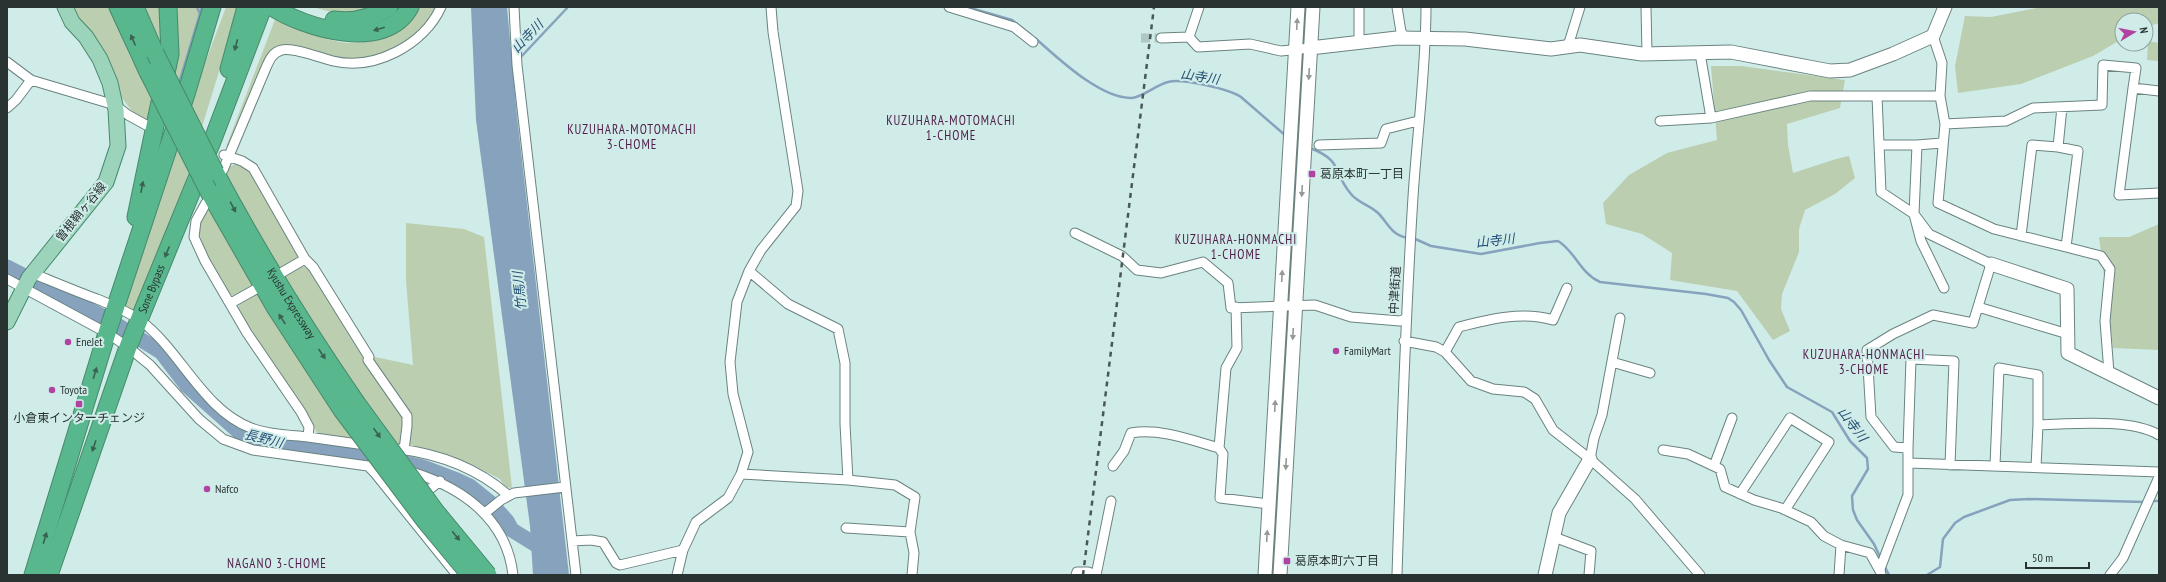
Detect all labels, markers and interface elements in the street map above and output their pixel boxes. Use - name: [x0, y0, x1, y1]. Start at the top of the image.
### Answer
- north arrow: [2114, 12, 2154, 52]
- water label: 山寺川: [508, 15, 548, 56]
- one-way arrow: [1294, 18, 1301, 30]
- one-way arrow: [373, 26, 385, 32]
- text: N: [2136, 26, 2151, 34]
- one-way arrow: [130, 34, 136, 45]
- one-way arrow: [233, 39, 239, 51]
- water label: 山寺川: [1179, 65, 1222, 88]
- one-way arrow: [1305, 68, 1312, 80]
- district label: KUZUHARA-MOTOMACHI 1-CHOME: [886, 112, 1016, 144]
- district label: KUZUHARA-MOTOMACHI 3-CHOME: [567, 121, 697, 153]
- place label: 葛原本町一丁目: [1320, 166, 1404, 181]
- marker: 葛原本町一丁目: [1307, 169, 1317, 179]
- street label: 曽根鞘ヶ谷線: [52, 179, 109, 244]
- one-way arrow: [139, 181, 145, 193]
- one-way arrow: [1299, 185, 1306, 197]
- one-way arrow: [230, 201, 237, 212]
- water label: 山寺川: [1475, 230, 1517, 251]
- district label: KUZUHARA-HONMACHI 1-CHOME: [1175, 231, 1297, 263]
- one-way arrow: [163, 247, 169, 259]
- street label: Sone Bypass: [135, 262, 168, 315]
- street label: Kyushu Expressway: [264, 265, 320, 342]
- street label: 中津街道: [1386, 266, 1403, 314]
- water label: 竹馬川: [509, 269, 530, 311]
- one-way arrow: [1278, 270, 1285, 282]
- one-way arrow: [279, 313, 286, 325]
- one-way arrow: [1290, 328, 1297, 340]
- place label: EneJet: [76, 334, 103, 349]
- marker: EneJet: [63, 337, 73, 347]
- place label: FamilyMart: [1344, 343, 1392, 358]
- marker: FamilyMart: [1331, 346, 1341, 356]
- district label: KUZUHARA-HONMACHI 3-CHOME: [1803, 346, 1925, 378]
- one-way arrow: [318, 349, 326, 359]
- one-way arrow: [92, 367, 98, 379]
- place label: Toyota: [60, 382, 87, 397]
- marker: Toyota: [47, 385, 57, 395]
- marker: 小倉東インターチェンジ: [74, 399, 84, 409]
- one-way arrow: [1271, 400, 1278, 412]
- water label: 山寺川: [1834, 404, 1872, 447]
- place label: 小倉東インターチェンジ: [13, 410, 145, 425]
- water label: 長野川: [243, 426, 287, 452]
- one-way arrow: [373, 428, 381, 438]
- one-way arrow: [91, 440, 97, 452]
- one-way arrow: [1283, 458, 1290, 470]
- place label: Nafco: [215, 481, 239, 496]
- marker: Nafco: [202, 484, 212, 494]
- one-way arrow: [1264, 529, 1270, 542]
- one-way arrow: [452, 531, 460, 542]
- one-way arrow: [42, 532, 48, 544]
- scale bar: [2026, 544, 2089, 570]
- text: 50 m: [2032, 550, 2053, 565]
- place label: 葛原本町六丁目: [1295, 553, 1379, 568]
- district label: NAGANO 3-CHOME: [227, 555, 327, 572]
- marker: 葛原本町六丁目: [1282, 556, 1292, 566]

